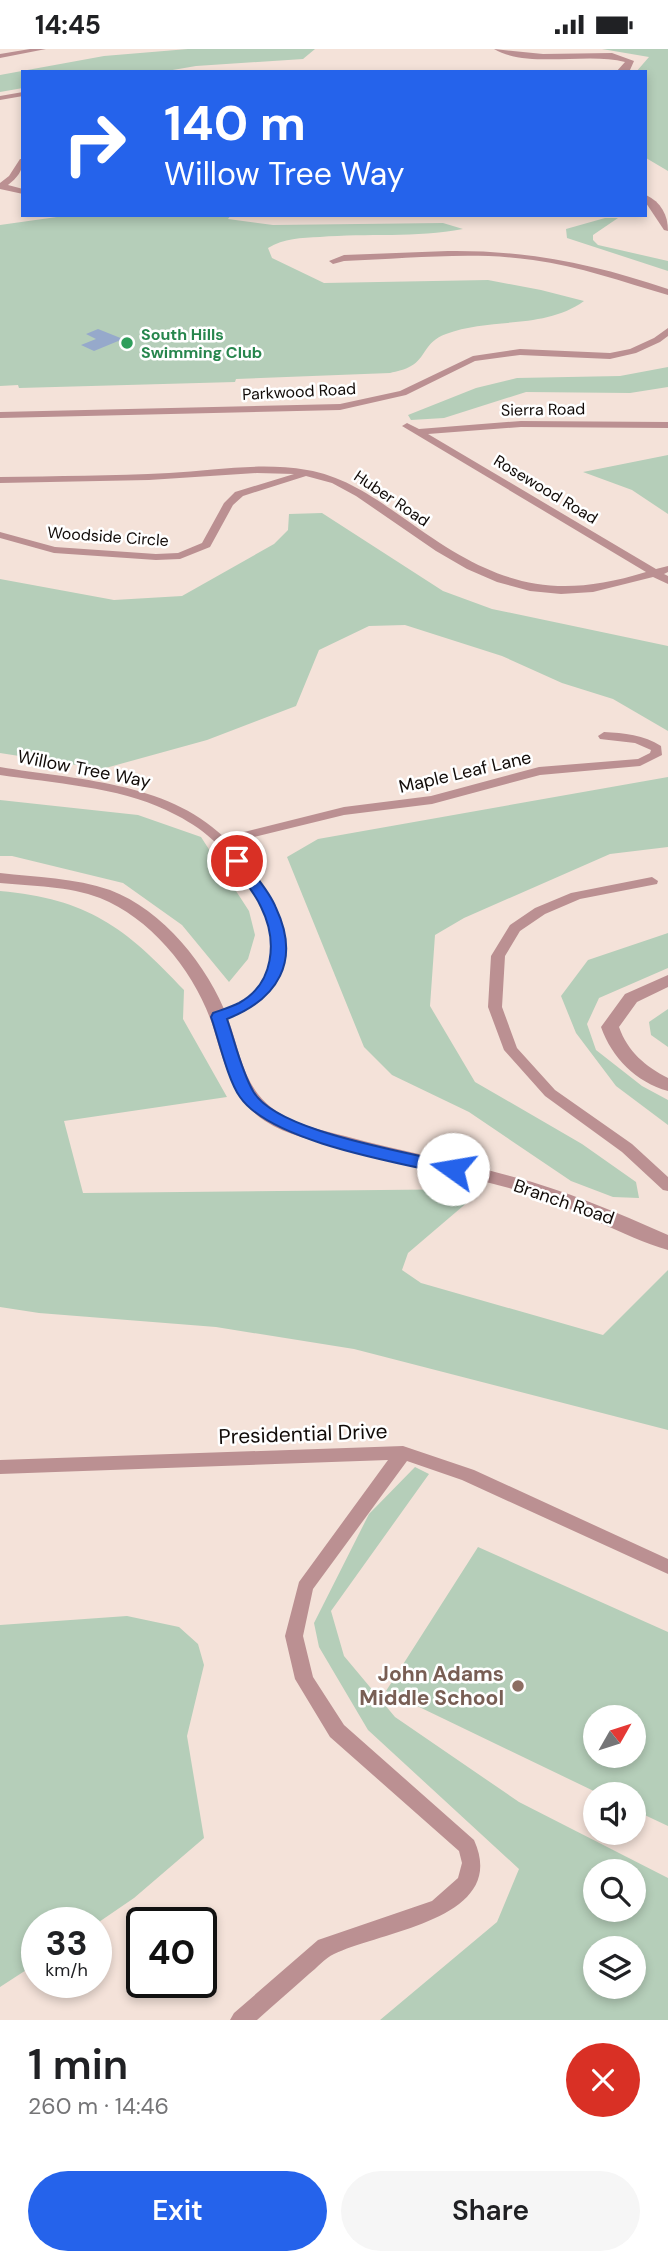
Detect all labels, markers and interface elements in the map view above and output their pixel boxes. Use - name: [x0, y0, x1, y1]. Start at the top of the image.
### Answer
- text: 14:45: [35, 8, 101, 42]
- text: 140 m: [164, 91, 306, 155]
- icon: right: [49, 98, 140, 189]
- text: Willow Tree Way: [164, 153, 405, 195]
- place label: South Hills Swimming Club: [141, 324, 262, 363]
- marker: South Hills Swimming Club: [119, 335, 135, 351]
- street label: Parkwood Road: [242, 378, 357, 405]
- street label: Sierra Road: [501, 398, 585, 421]
- street label: Rosewood Road: [490, 450, 602, 529]
- street label: Huber Road: [350, 465, 433, 531]
- street label: Woodside Circle: [47, 522, 169, 551]
- street label: Willow Tree Way: [15, 744, 153, 794]
- street label: Maple Leaf Lane: [396, 745, 534, 799]
- pin: [207, 831, 267, 891]
- icon: arrive: [218, 842, 256, 880]
- position arrow: [416, 1132, 490, 1206]
- street label: Branch Road: [510, 1174, 618, 1230]
- street label: Presidential Drive: [218, 1417, 388, 1451]
- place label: John Adams Middle School: [359, 1660, 504, 1712]
- marker: John Adams Middle School: [510, 1678, 526, 1694]
- north arrow: [583, 1705, 646, 1767]
- map controls: [583, 1705, 646, 1999]
- button: sound: [583, 1782, 646, 1845]
- button: search: [583, 1859, 646, 1922]
- speed limit sign: 40: [126, 1907, 217, 1998]
- text: 33: [45, 1920, 88, 1966]
- button: layers: [583, 1936, 646, 1999]
- text: km/h: [45, 1958, 88, 1982]
- text: 1 min: [28, 2037, 128, 2092]
- button: close: [566, 2043, 640, 2117]
- text: 260 m · 14:46: [28, 2091, 169, 2121]
- button: Exit: [28, 2171, 327, 2251]
- button: Share: [341, 2171, 640, 2251]

